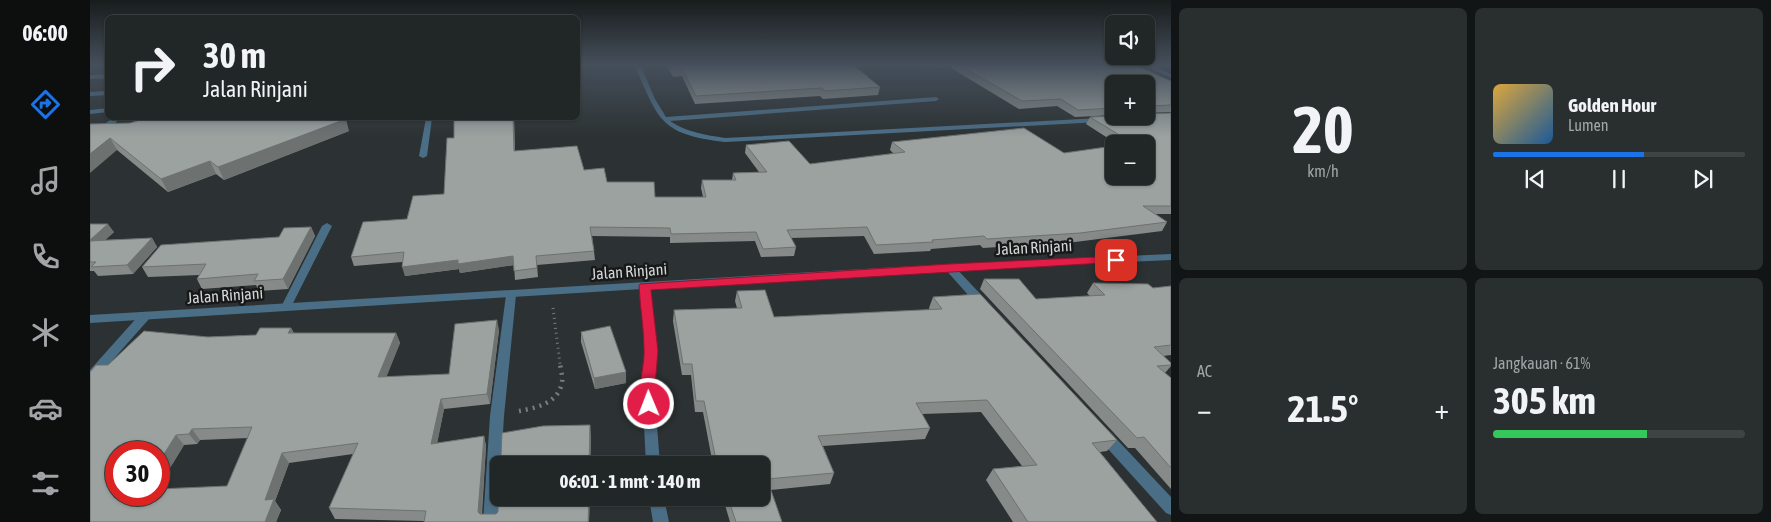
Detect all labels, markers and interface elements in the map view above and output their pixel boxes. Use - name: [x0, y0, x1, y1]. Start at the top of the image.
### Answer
- map controls: [1105, 15, 1155, 185]
- button: sound: [1105, 15, 1155, 65]
- text: 06:00: [22, 20, 68, 46]
- icon: right: [120, 35, 185, 100]
- text: 30 m: [203, 35, 266, 75]
- button: +: [1105, 75, 1155, 125]
- text: Jalan Rinjani: [203, 76, 308, 102]
- icon: directions: [28, 87, 63, 122]
- text: 20: [1292, 92, 1354, 167]
- text: Golden Hour: [1568, 94, 1656, 116]
- text: Lumen: [1568, 116, 1608, 134]
- button: −: [1105, 135, 1155, 185]
- text: km/h: [1307, 162, 1339, 180]
- icon: music: [28, 163, 63, 198]
- icon: previous: [1521, 165, 1549, 193]
- icon: pause: [1605, 165, 1633, 193]
- icon: next: [1689, 165, 1717, 193]
- street label: Jalan Rinjani: [995, 236, 1073, 259]
- icon: phone: [28, 239, 63, 274]
- pin: [1095, 239, 1137, 281]
- icon: arrive: [1102, 246, 1130, 274]
- street label: Jalan Rinjani: [590, 259, 668, 284]
- street label: Jalan Rinjani: [186, 283, 264, 308]
- icon: climate: [28, 315, 63, 350]
- text: Jangkauan · 61%: [1493, 354, 1590, 372]
- text: AC: [1197, 362, 1212, 380]
- position arrow: [622, 377, 674, 429]
- text: 305 km: [1493, 379, 1596, 422]
- text: 21.5°: [1288, 387, 1358, 430]
- icon: car: [28, 391, 63, 426]
- text: −: [1197, 393, 1212, 425]
- text: +: [1434, 393, 1449, 425]
- speed limit sign: 30: [105, 441, 170, 506]
- icon: filters: [28, 466, 63, 501]
- text: 06:01 · 1 mnt · 140 m: [560, 470, 701, 492]

